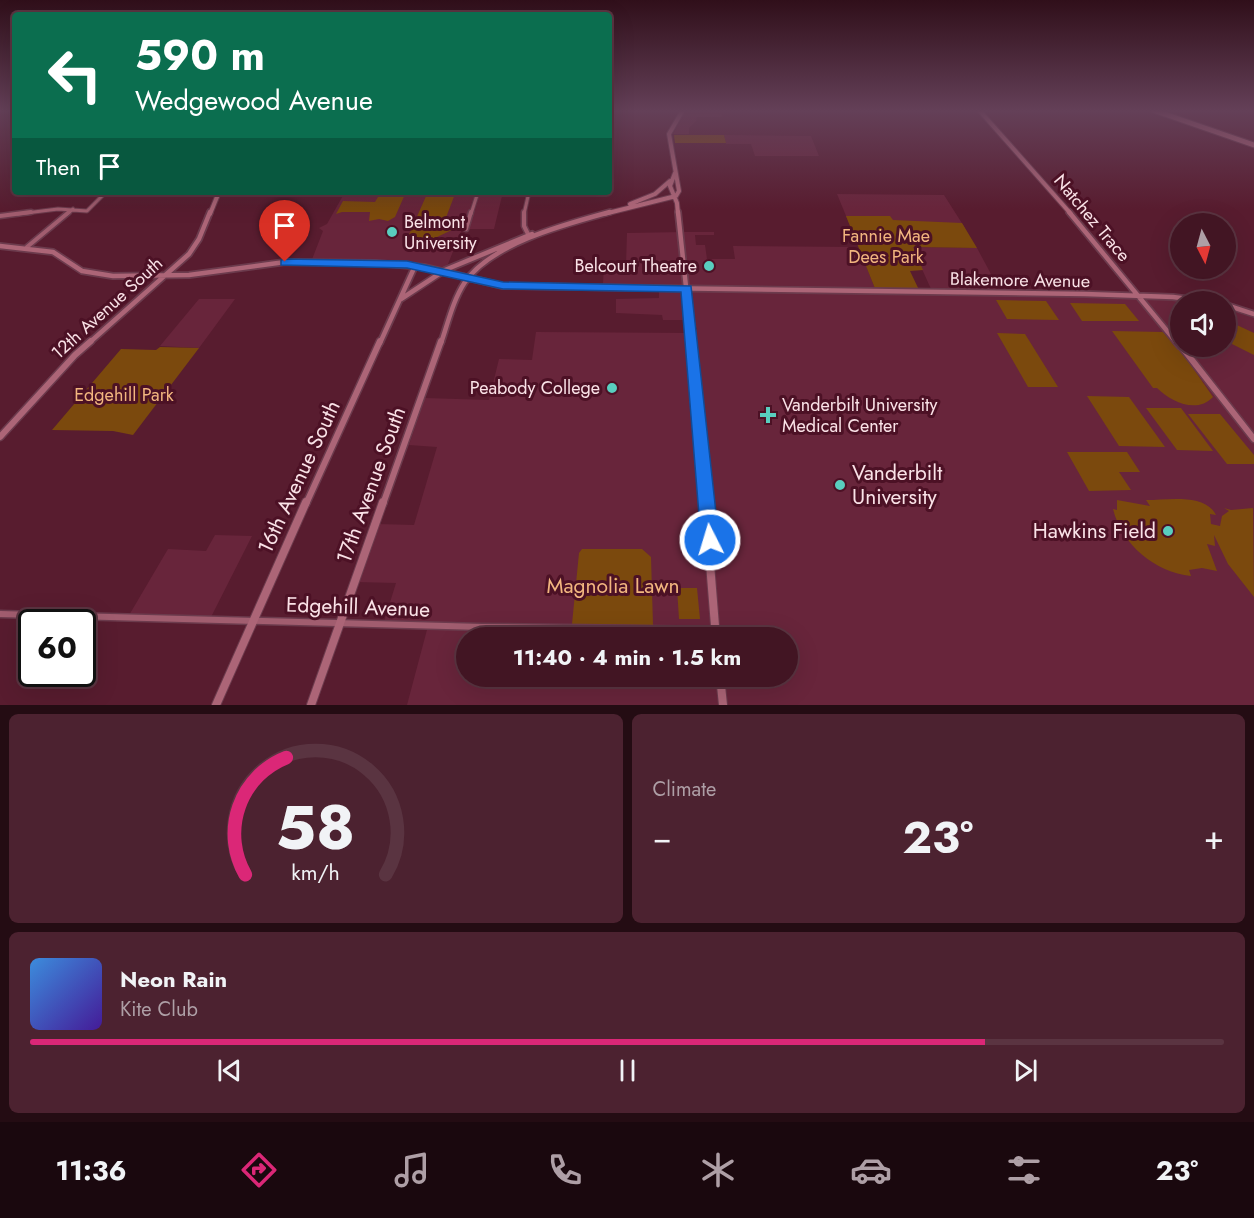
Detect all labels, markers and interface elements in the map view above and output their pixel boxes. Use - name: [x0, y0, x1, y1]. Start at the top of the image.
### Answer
- text: 590 m: [135, 25, 265, 86]
- icon: left: [36, 36, 114, 114]
- text: Wedgewood Avenue: [135, 81, 373, 120]
- icon: arrive: [93, 150, 126, 183]
- text: Then: [36, 151, 81, 183]
- street label: Natchez Trace: [1048, 169, 1136, 267]
- pin: [259, 200, 310, 262]
- icon: arrive: [268, 209, 301, 242]
- place label: Belmont University: [404, 209, 477, 256]
- north arrow: [1170, 213, 1236, 279]
- map controls: [1170, 213, 1236, 357]
- park label: Fannie Mae Dees Park: [842, 223, 930, 270]
- marker: Belmont University: [385, 225, 399, 239]
- street label: 12th Avenue South: [46, 251, 168, 365]
- place label: Belcourt Theatre: [575, 253, 697, 279]
- marker: Belcourt Theatre: [702, 259, 716, 273]
- street label: Blakemore Avenue: [950, 266, 1090, 294]
- button: sound: [1170, 291, 1236, 357]
- place label: Peabody College: [470, 375, 600, 401]
- marker: Peabody College: [605, 381, 619, 395]
- park label: Edgehill Park: [74, 382, 174, 408]
- place label: Vanderbilt University Medical Center: [782, 392, 937, 439]
- street label: 16th Avenue South: [250, 396, 348, 558]
- street label: 17th Avenue South: [329, 403, 413, 567]
- marker: Vanderbilt University Medical Center: [759, 406, 777, 424]
- place label: Vanderbilt University: [852, 458, 942, 512]
- marker: Vanderbilt University: [833, 478, 847, 492]
- position arrow: [678, 508, 742, 572]
- place label: Hawkins Field: [1033, 516, 1156, 546]
- marker: Hawkins Field: [1161, 524, 1175, 538]
- park label: Magnolia Lawn: [546, 571, 680, 601]
- street label: Edgehill Avenue: [285, 589, 431, 625]
- speed limit sign: 60: [18, 609, 96, 687]
- text: 11:40 · 4 min · 1.5 km: [513, 641, 741, 673]
- text: Climate: [653, 775, 716, 804]
- text: 58: [276, 782, 355, 872]
- text: 23°: [902, 805, 973, 870]
- text: −: [653, 814, 672, 861]
- text: +: [1204, 814, 1224, 861]
- text: km/h: [292, 858, 340, 889]
- text: Neon Rain: [120, 963, 227, 995]
- text: Kite Club: [120, 995, 198, 1024]
- icon: previous: [213, 1054, 246, 1087]
- icon: pause: [611, 1054, 644, 1087]
- icon: next: [1009, 1054, 1042, 1087]
- icon: directions: [238, 1149, 280, 1191]
- icon: music: [391, 1149, 433, 1191]
- icon: phone: [544, 1149, 586, 1191]
- icon: climate: [697, 1149, 739, 1191]
- icon: car: [850, 1149, 892, 1191]
- icon: filters: [1003, 1149, 1045, 1191]
- text: 11:36: [56, 1151, 127, 1190]
- text: 23°: [1156, 1151, 1198, 1190]

